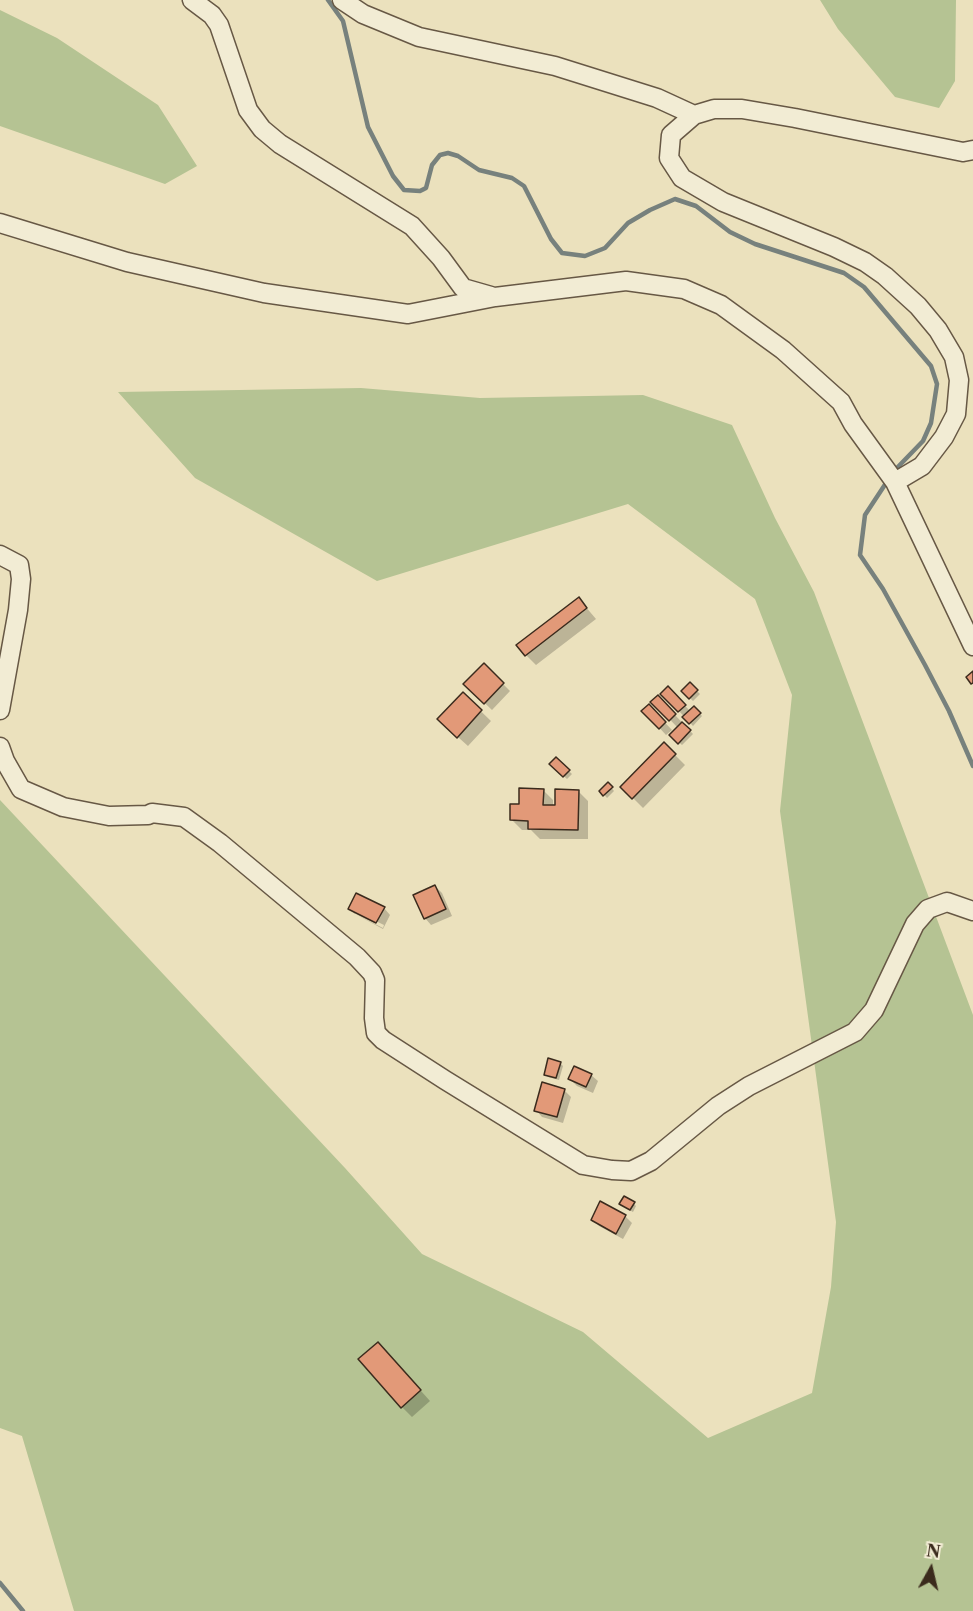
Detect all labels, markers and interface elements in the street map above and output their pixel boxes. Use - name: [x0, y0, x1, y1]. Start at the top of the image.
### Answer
- north arrow: [901, 1539, 961, 1599]
- text: N: [925, 1540, 942, 1562]

